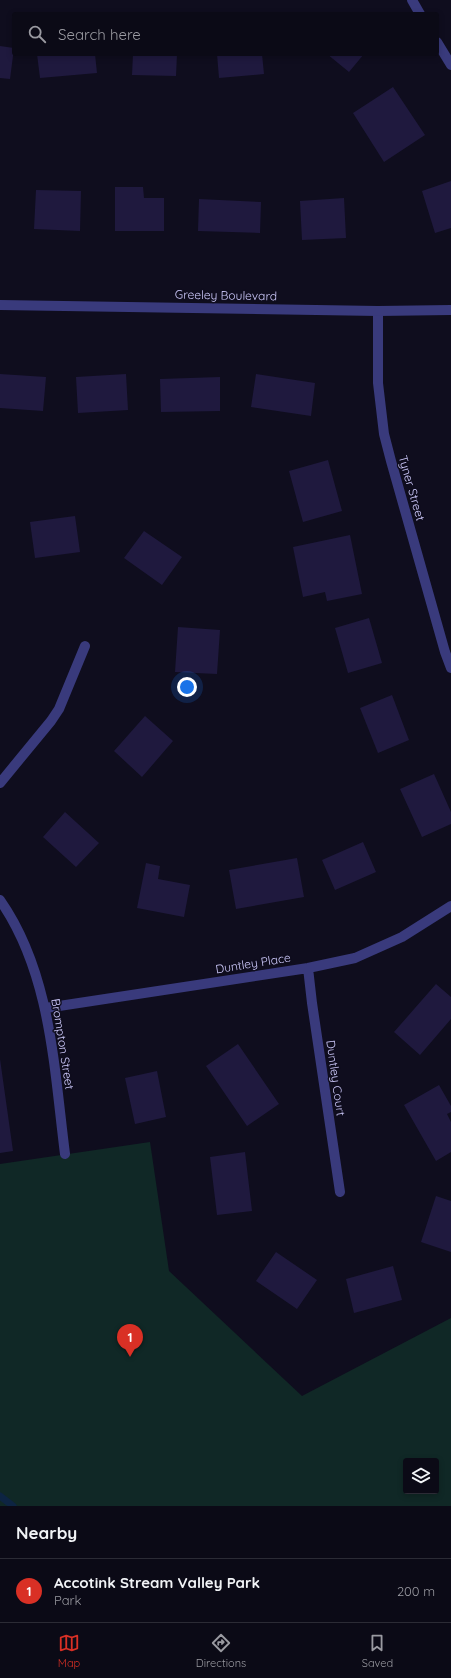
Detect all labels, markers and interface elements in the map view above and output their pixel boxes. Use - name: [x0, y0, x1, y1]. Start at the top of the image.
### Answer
- search box: [12, 12, 439, 56]
- icon: search: [26, 23, 48, 45]
- text: Search here: [58, 25, 141, 44]
- street label: Greeley Boulevard: [175, 287, 277, 303]
- street label: Tyner Street: [396, 454, 428, 522]
- your location: [177, 677, 197, 697]
- street label: Duntley Place: [214, 950, 292, 976]
- street label: Brompton Street: [48, 997, 78, 1091]
- street label: Duntley Court: [323, 1039, 349, 1117]
- pin: 1: [117, 1324, 143, 1357]
- map controls: [403, 1458, 439, 1494]
- button: layers: [403, 1458, 439, 1494]
- text: Nearby: [16, 1522, 77, 1543]
- text: Accotink Stream Valley Park: [54, 1573, 260, 1592]
- text: 1: [26, 1583, 32, 1599]
- text: 200 m: [397, 1583, 435, 1599]
- text: Park: [54, 1592, 82, 1608]
- tab: Map: [58, 1632, 80, 1670]
- tab: Directions: [196, 1632, 246, 1670]
- tab: Saved: [362, 1632, 393, 1670]

